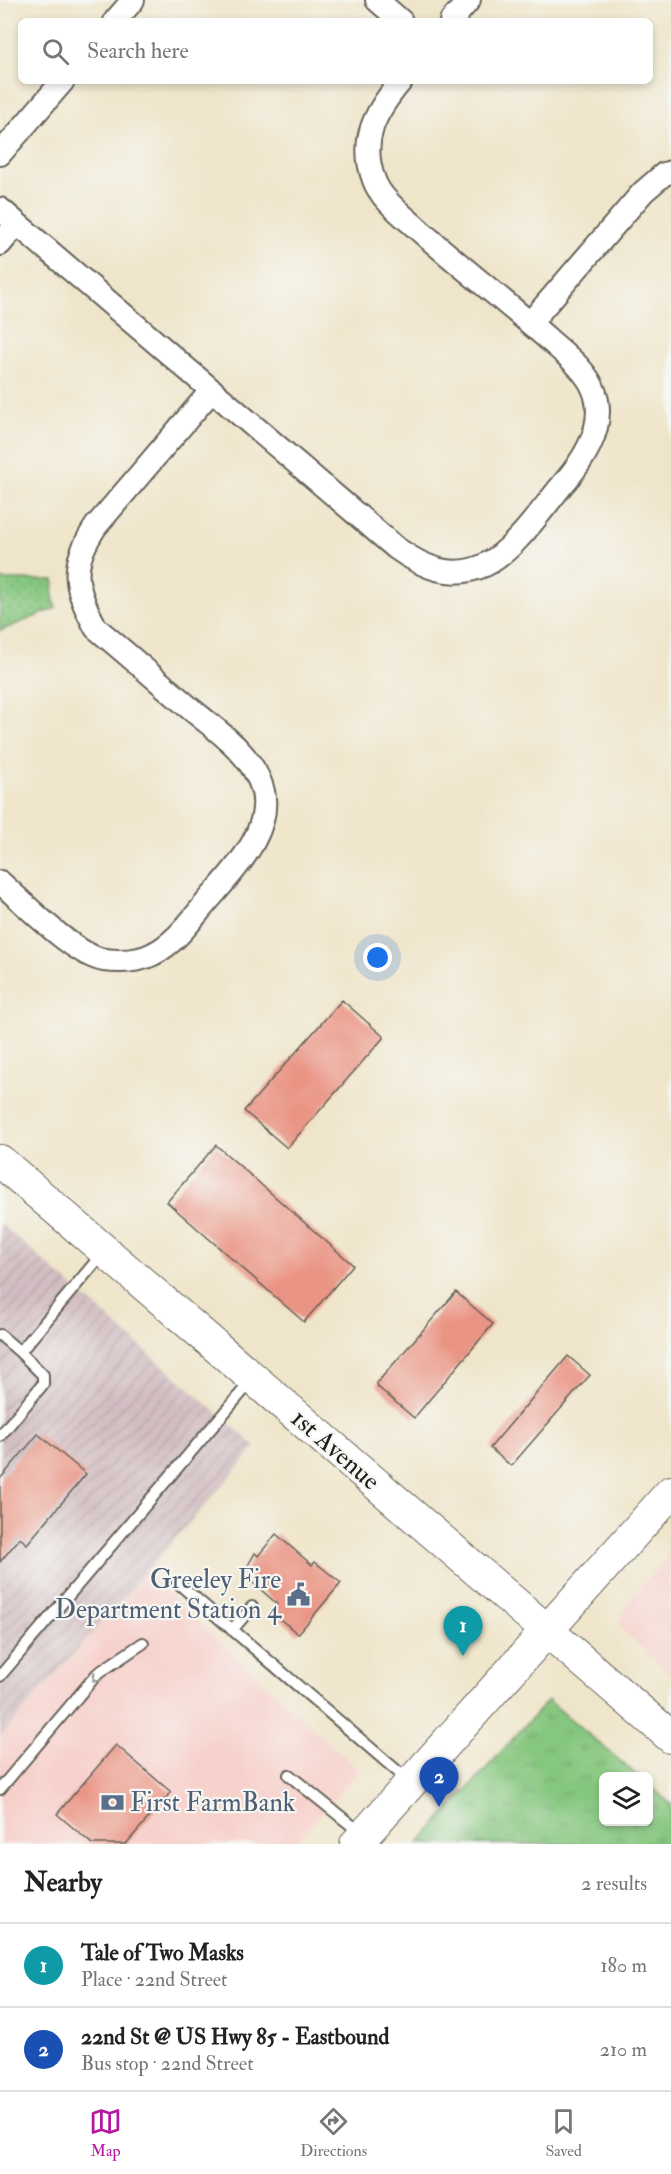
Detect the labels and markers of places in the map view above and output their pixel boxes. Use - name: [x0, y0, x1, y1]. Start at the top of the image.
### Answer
- place label: Greeley Fire Department Station 4: [55, 1564, 282, 1627]
- public building icon: Greeley Fire Department Station 4: [286, 1581, 312, 1607]
- pin: 1: [444, 1606, 482, 1656]
- pin: 2: [420, 1758, 458, 1807]
- place label: First FarmBank: [130, 1787, 296, 1819]
- bank icon: First FarmBank: [99, 1789, 125, 1815]

